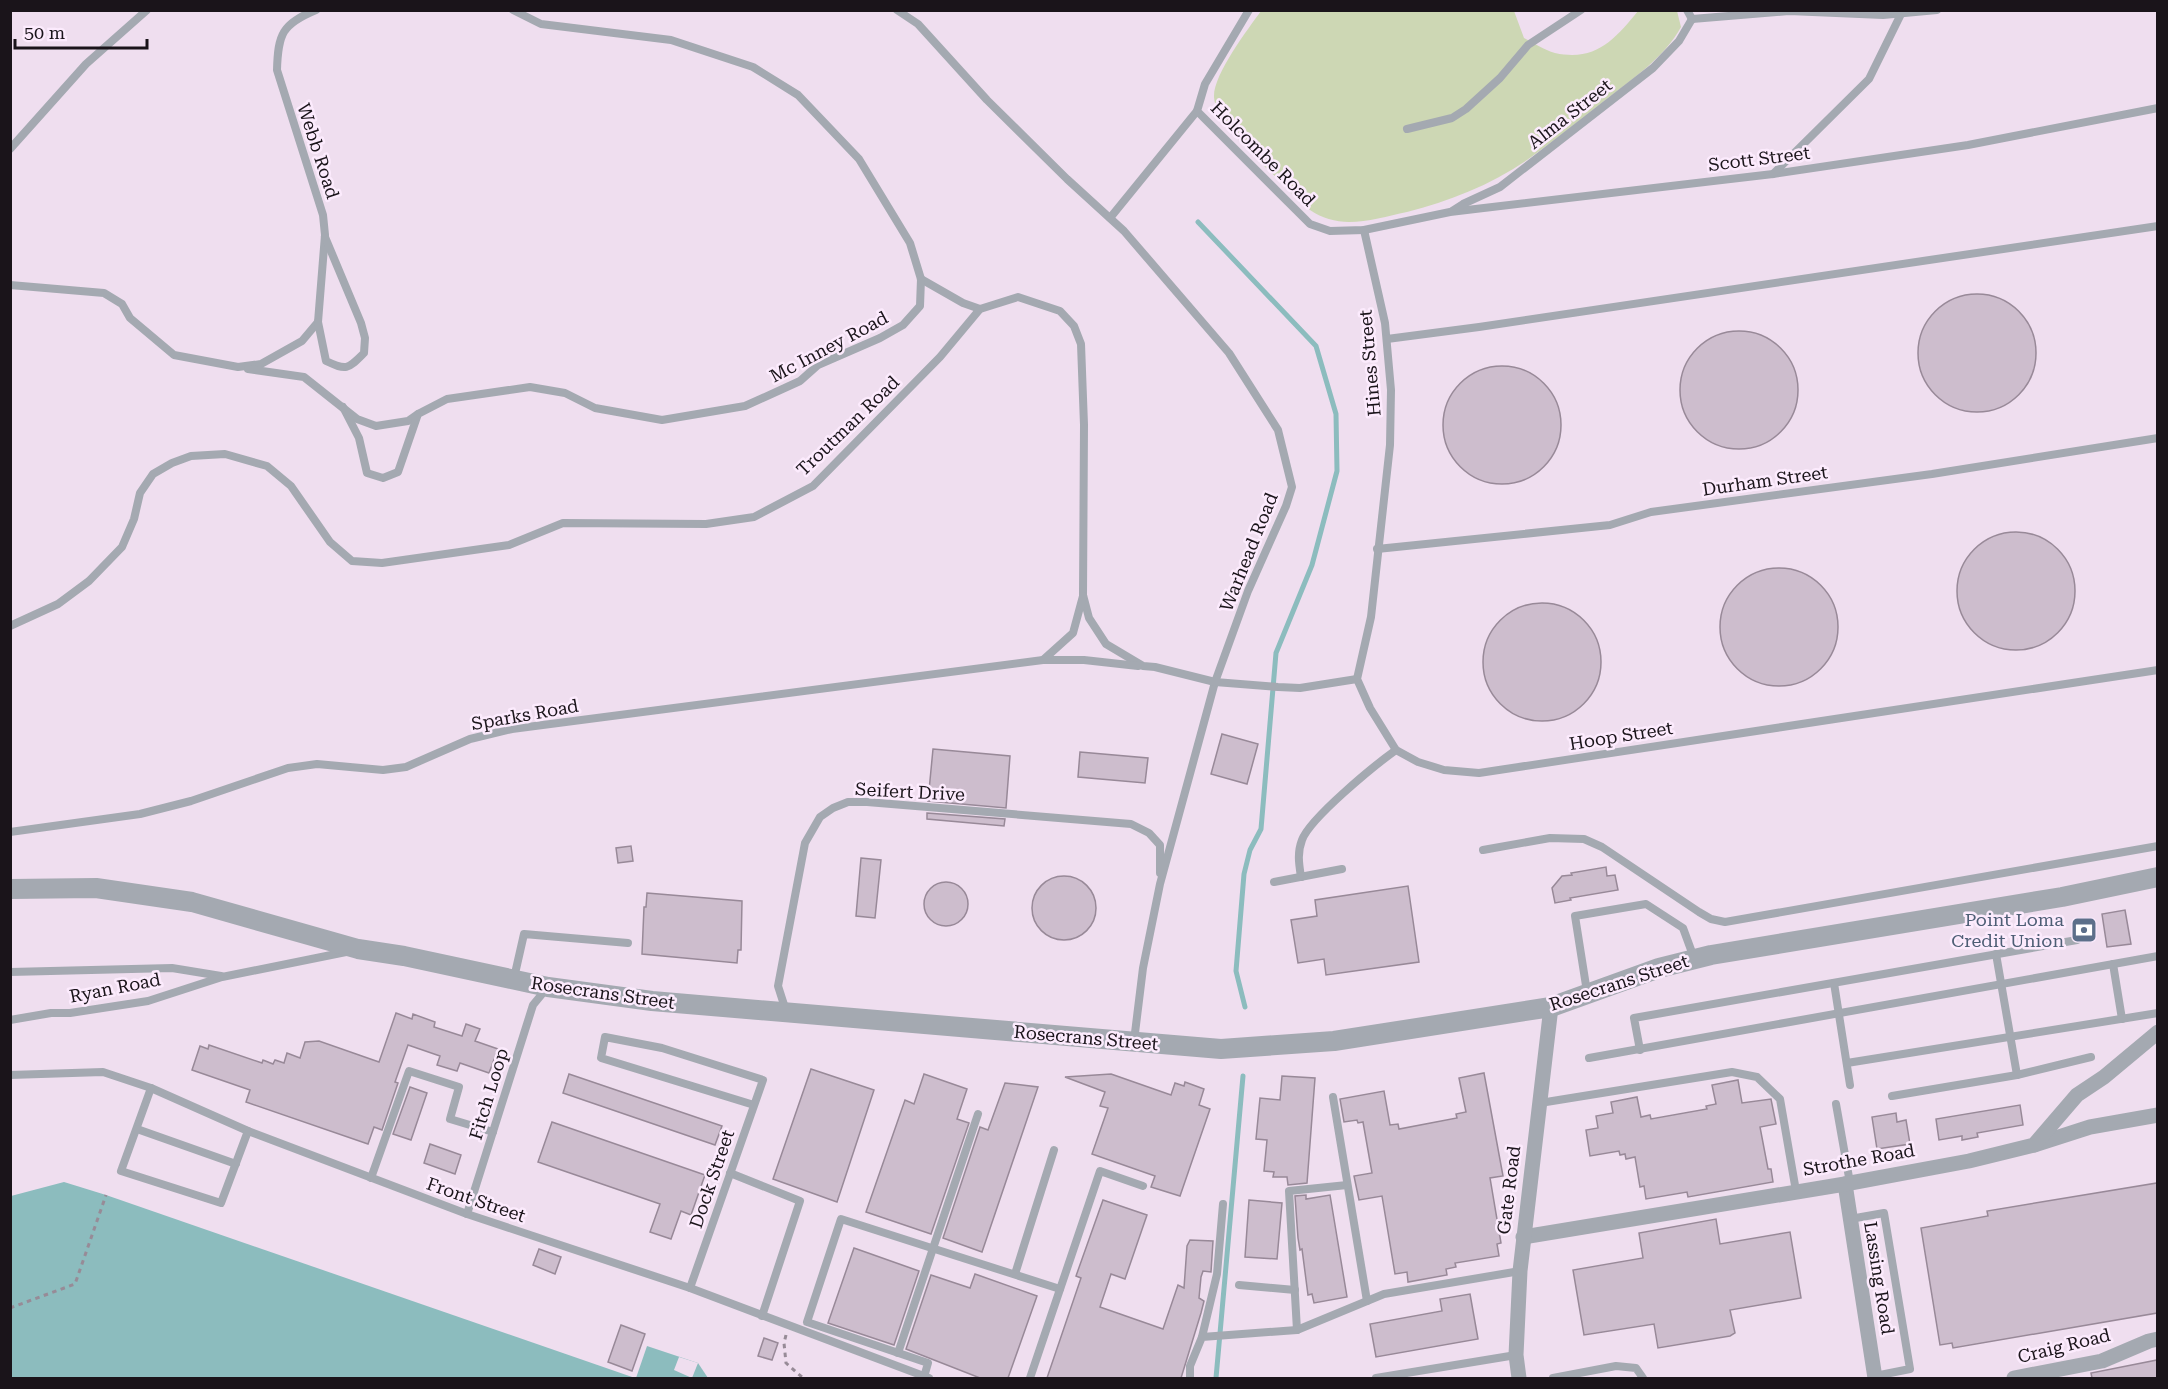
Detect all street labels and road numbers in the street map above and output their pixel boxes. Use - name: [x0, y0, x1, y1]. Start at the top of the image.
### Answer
- street label: Alma Street: [1524, 74, 1616, 153]
- street label: Holcombe Road: [1207, 97, 1320, 211]
- street label: Webb Road: [293, 100, 344, 202]
- street label: Scott Street: [1707, 142, 1811, 175]
- street label: Mc Inney Road: [766, 306, 892, 387]
- street label: Hines Street: [1354, 309, 1385, 417]
- street label: Troutman Road: [792, 371, 904, 480]
- street label: Durham Street: [1701, 461, 1829, 500]
- street label: Warhead Road: [1215, 489, 1282, 614]
- street label: Sparks Road: [470, 695, 581, 734]
- street label: Hoop Street: [1567, 717, 1675, 754]
- street label: Seifert Drive: [855, 778, 966, 805]
- street label: Rosecrans Street: [1547, 950, 1691, 1015]
- street label: Ryan Road: [67, 968, 163, 1007]
- street label: Rosecrans Street: [530, 972, 677, 1013]
- street label: Rosecrans Street: [1013, 1021, 1160, 1054]
- street label: Fitch Loop: [465, 1046, 512, 1142]
- street label: Dock Street: [685, 1127, 738, 1231]
- street label: Strothe Road: [1801, 1139, 1917, 1180]
- street label: Gate Road: [1493, 1144, 1524, 1235]
- street label: Front Street: [424, 1173, 529, 1226]
- street label: Lassing Road: [1860, 1220, 1899, 1337]
- street label: Craig Road: [2015, 1324, 2113, 1367]

